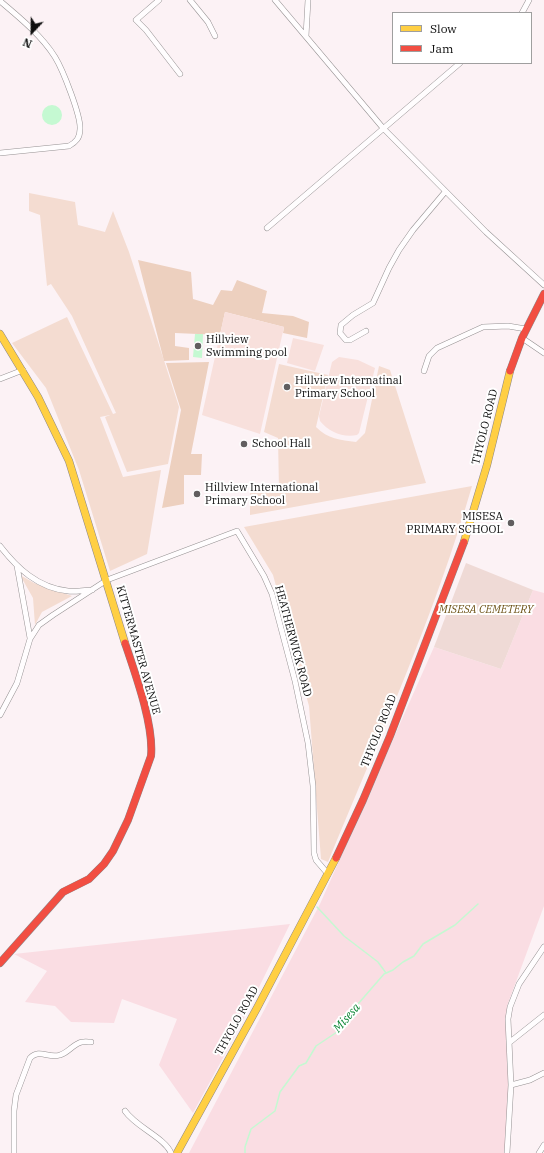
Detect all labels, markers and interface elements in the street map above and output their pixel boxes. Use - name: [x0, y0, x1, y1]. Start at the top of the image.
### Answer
- north arrow: [12, 12, 52, 52]
- legend: [392, 12, 532, 64]
- text: Slow: [430, 21, 457, 36]
- text: N: [21, 35, 34, 51]
- text: Jam: [430, 41, 453, 56]
- place label: Hillview Swimming pool: [206, 333, 287, 359]
- marker: Hillview Swimming pool: [193, 341, 203, 351]
- place label: Hillview Internatinal Primary School: [295, 374, 402, 400]
- marker: Hillview Internatinal Primary School: [282, 382, 292, 392]
- street label: THYOLO ROAD: [469, 388, 501, 466]
- place label: School Hall: [252, 437, 311, 451]
- marker: School Hall: [239, 439, 249, 449]
- place label: Hillview International Primary School: [205, 481, 318, 507]
- marker: Hillview International Primary School: [192, 489, 202, 499]
- place label: MISESA PRIMARY SCHOOL: [407, 510, 503, 536]
- marker: MISESA PRIMARY SCHOOL: [506, 518, 516, 528]
- street label: KITTERMASTER AVENUE: [113, 584, 163, 716]
- street label: HEATHERWICK ROAD: [272, 584, 314, 698]
- park label: MISESA CEMETERY: [439, 603, 533, 617]
- street label: THYOLO ROAD: [358, 693, 400, 769]
- street label: THYOLO ROAD: [212, 984, 262, 1058]
- water label: Misesa: [330, 1000, 364, 1036]

